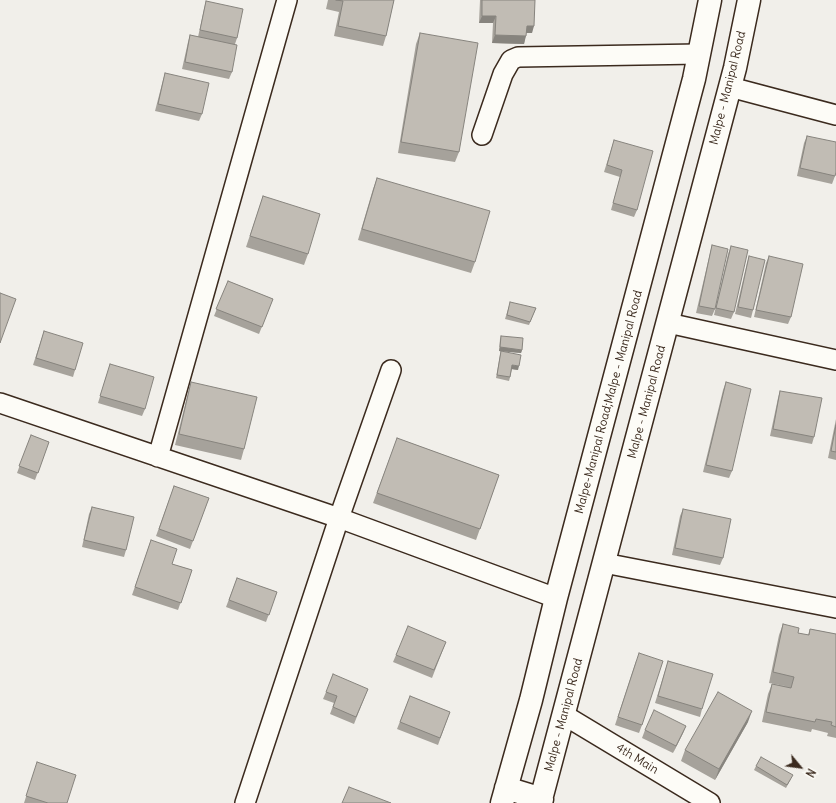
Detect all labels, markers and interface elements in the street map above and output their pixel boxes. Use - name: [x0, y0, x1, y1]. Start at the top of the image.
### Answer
- street label: Malpe - Manipal Road: [707, 30, 749, 146]
- street label: Malpe-Manipal Road;Malpe - Manipal Road: [572, 289, 646, 515]
- street label: Malpe - Manipal Road: [625, 344, 669, 460]
- street label: Malpe - Manipal Road: [542, 657, 586, 773]
- street label: 4th Main: [613, 741, 661, 777]
- north arrow: [780, 747, 820, 787]
- text: N: [803, 766, 818, 780]

